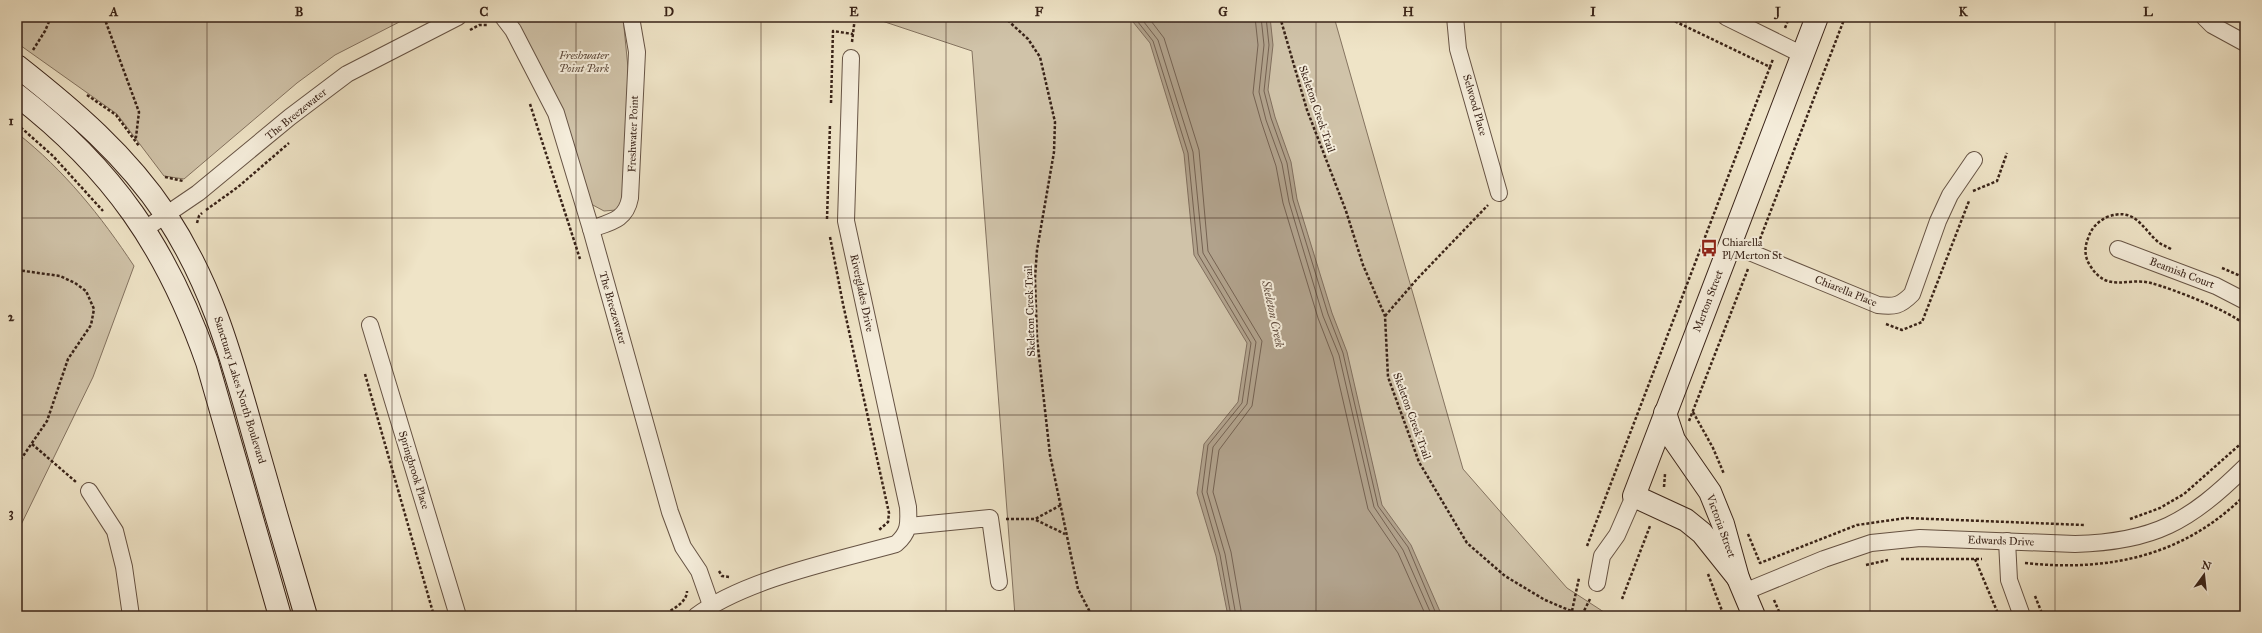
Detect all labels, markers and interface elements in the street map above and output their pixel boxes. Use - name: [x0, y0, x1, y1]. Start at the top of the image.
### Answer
- text: A: [109, 4, 119, 20]
- text: B: [295, 4, 304, 20]
- text: C: [480, 4, 489, 20]
- text: D: [664, 4, 674, 20]
- text: E: [849, 4, 859, 20]
- text: F: [1035, 4, 1044, 20]
- text: G: [1218, 4, 1228, 20]
- text: H: [1402, 4, 1414, 20]
- text: I: [1590, 4, 1596, 20]
- text: J: [1773, 4, 1781, 20]
- text: K: [1958, 4, 1968, 20]
- text: L: [2143, 4, 2153, 20]
- park label: Freshwater Point Park: [558, 49, 610, 75]
- street label: Skeleton Creek Trail: [1296, 64, 1338, 154]
- street label: Selwood Place: [1460, 73, 1490, 138]
- street label: The Breezewater: [263, 85, 330, 143]
- street label: Freshwater Point: [625, 95, 641, 173]
- text: 1: [8, 113, 14, 129]
- place label: Chiarella Pl/Merton St: [1722, 236, 1782, 262]
- bus stop icon: Chiarella Pl/Merton St: [1699, 238, 1719, 258]
- street label: Riverglades Drive: [847, 253, 877, 333]
- street label: Beamish Court: [2148, 255, 2216, 291]
- street label: Skeleton Creek Trail: [1022, 265, 1038, 357]
- street label: Merton Street: [1690, 268, 1726, 334]
- street label: The Breezewater: [596, 270, 630, 347]
- street label: Chiarella Place: [1813, 273, 1879, 310]
- water label: Skeleton Creek: [1259, 278, 1287, 349]
- text: 2: [8, 309, 15, 325]
- street label: Sanctuary Lakes North Boulevard: [211, 315, 269, 466]
- street label: Skeleton Creek Trail: [1390, 371, 1434, 461]
- street label: Springbrook Place: [396, 429, 432, 511]
- street label: Victoria Street: [1703, 492, 1738, 559]
- text: 3: [8, 505, 14, 521]
- street label: Edwards Drive: [1967, 533, 2035, 549]
- north arrow: [2184, 555, 2224, 595]
- text: N: [2200, 558, 2213, 573]

